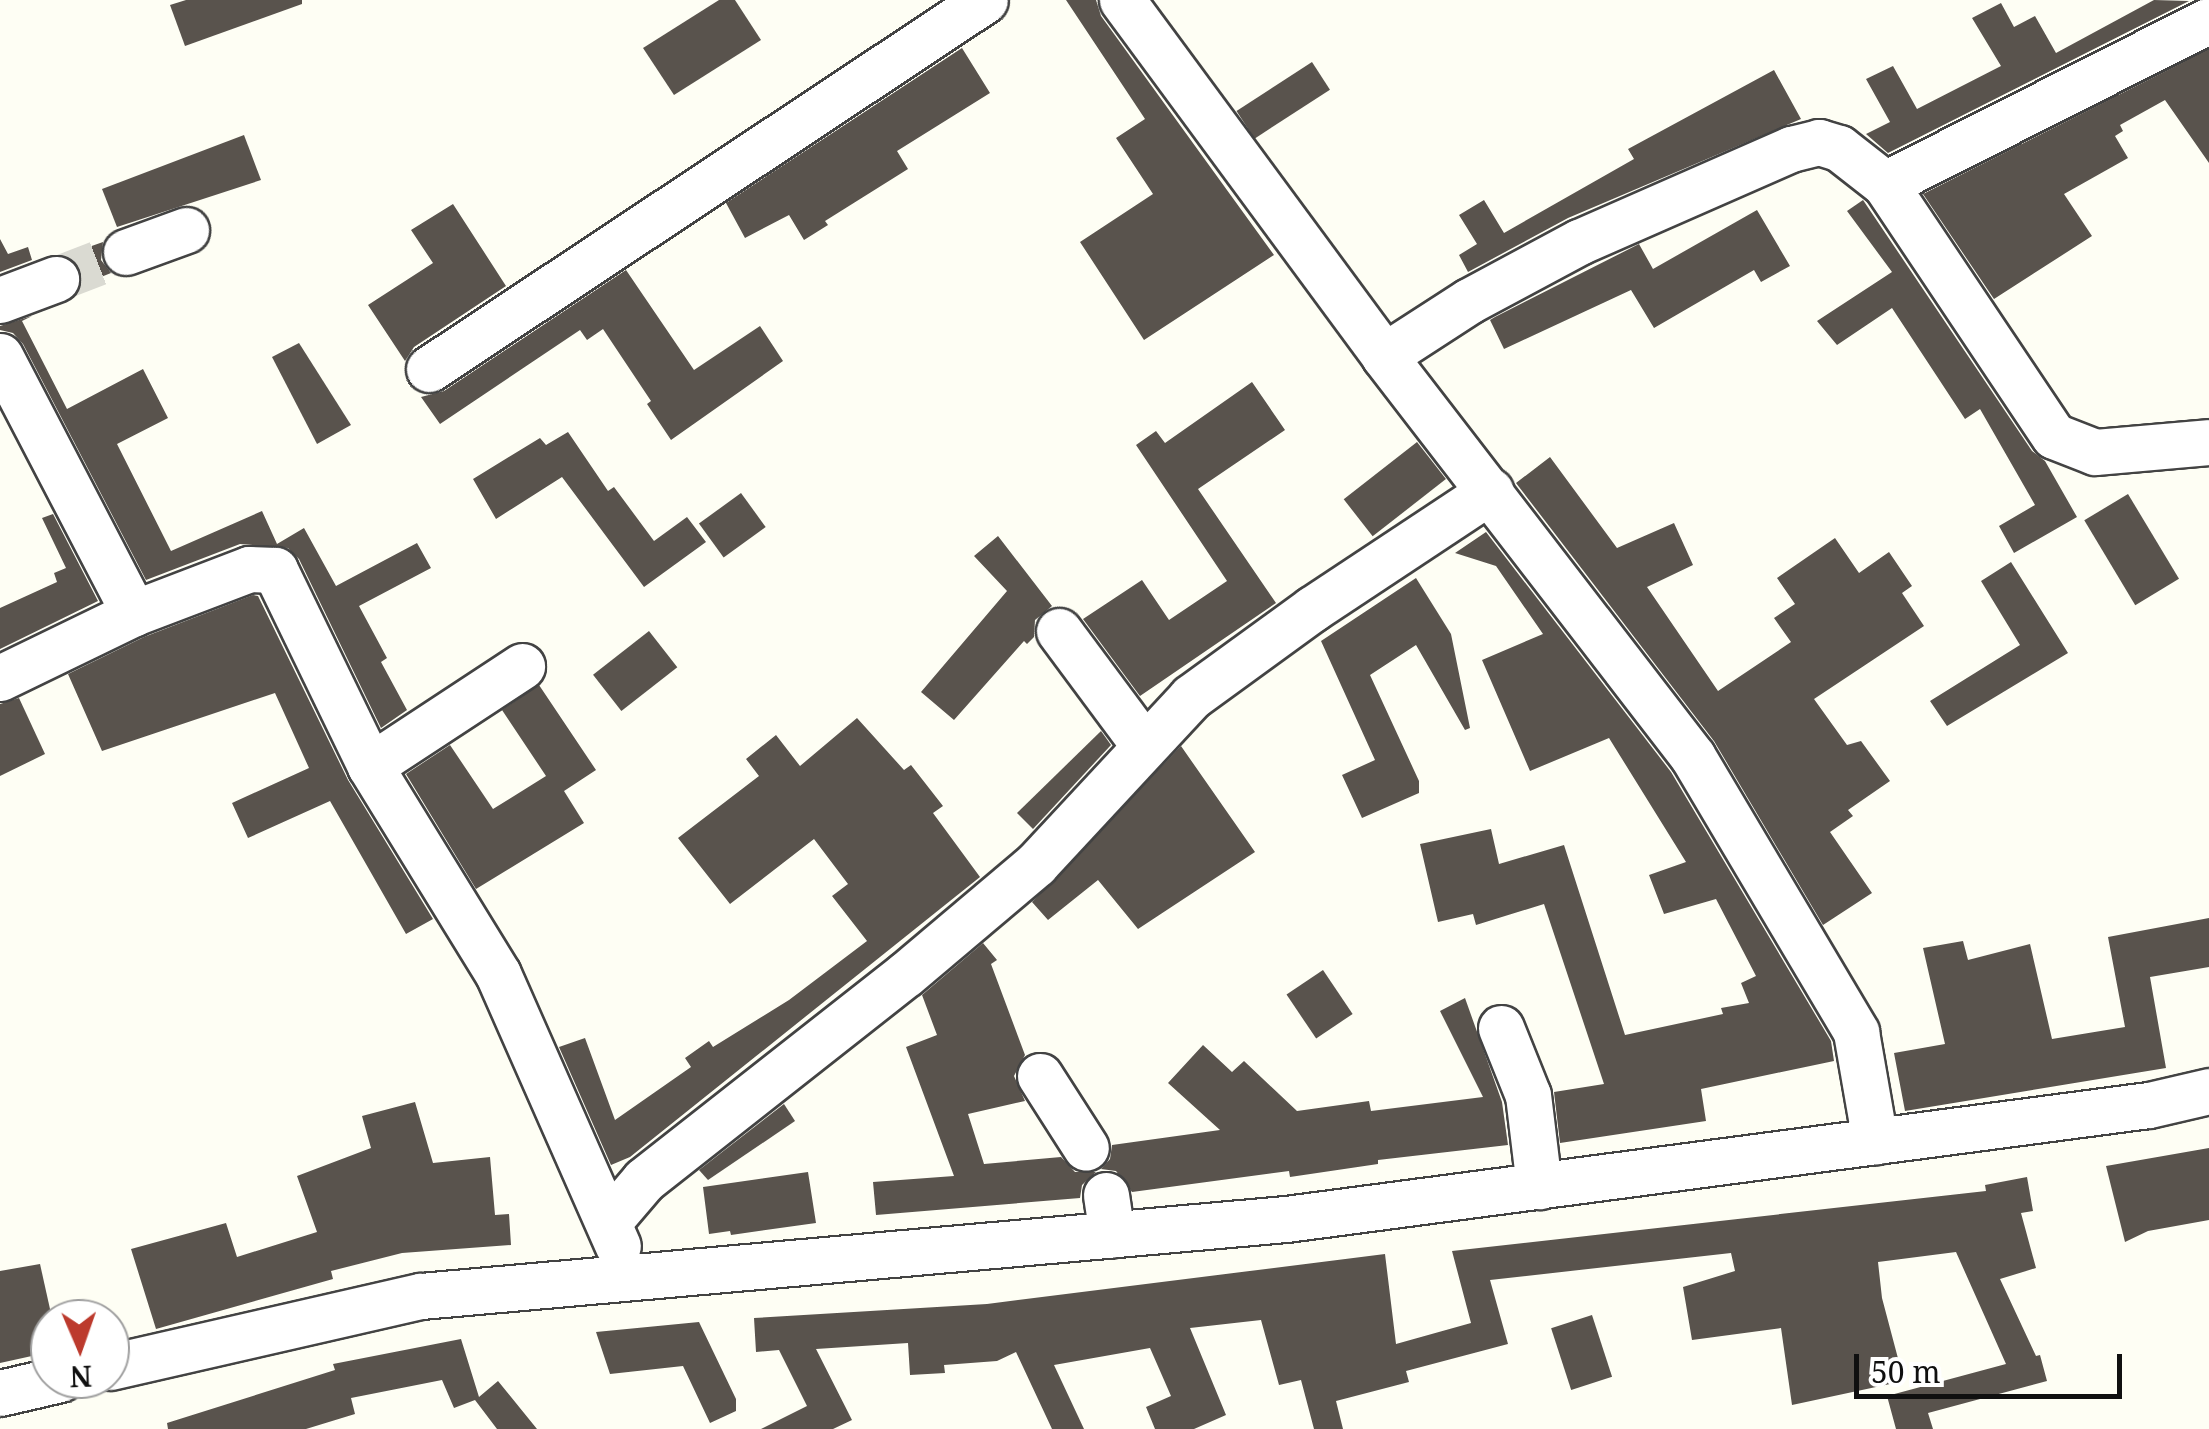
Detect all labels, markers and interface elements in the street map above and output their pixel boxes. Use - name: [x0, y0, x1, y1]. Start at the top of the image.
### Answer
- north arrow: [30, 1299, 130, 1399]
- scale bar: [1859, 1334, 2126, 1396]
- text: 50 m: [1871, 1351, 1941, 1392]
- text: N: [69, 1358, 93, 1396]

